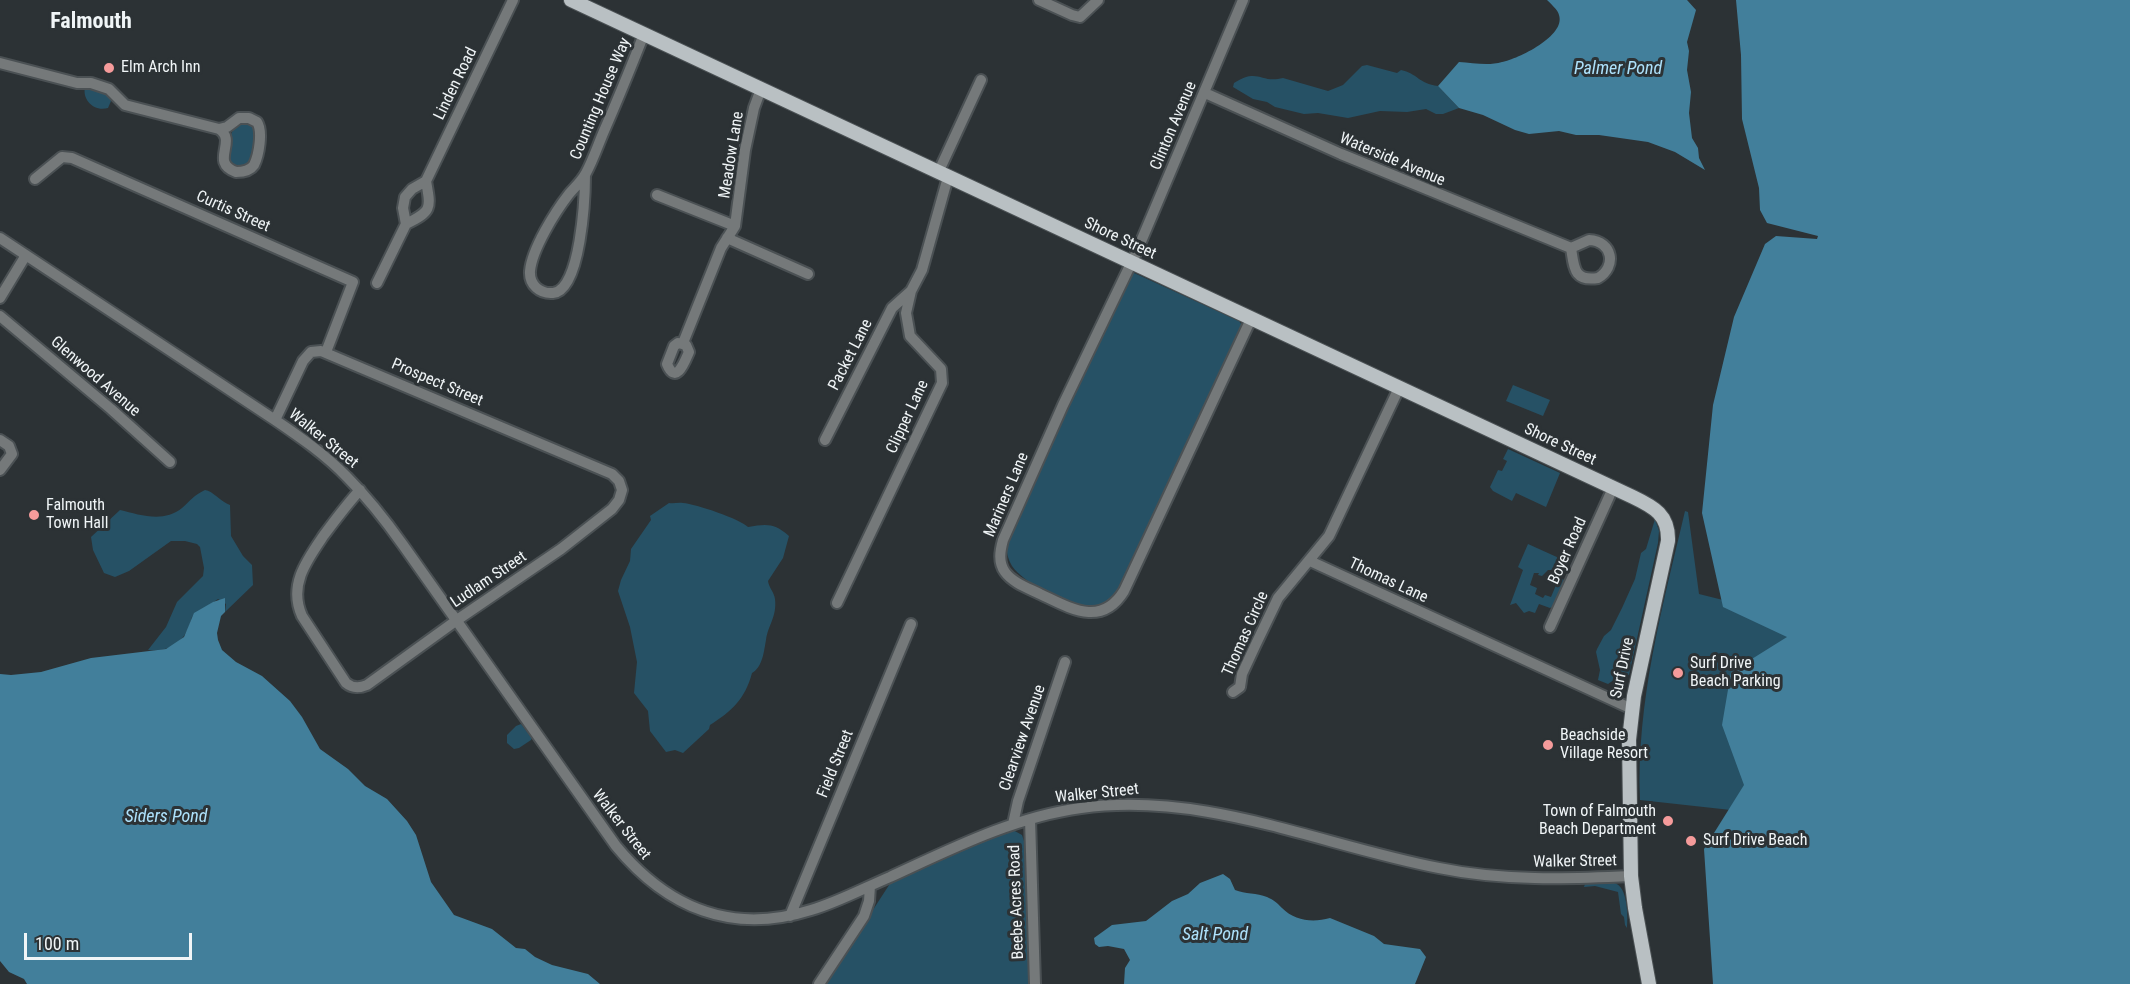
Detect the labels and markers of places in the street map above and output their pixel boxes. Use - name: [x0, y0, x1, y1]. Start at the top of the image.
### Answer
- place label: Elm Arch Inn: [121, 58, 201, 78]
- marker: Elm Arch Inn: [102, 61, 116, 75]
- place label: Falmouth Town Hall: [46, 496, 108, 534]
- marker: Falmouth Town Hall: [27, 508, 41, 522]
- place label: Surf Drive Beach Parking: [1690, 654, 1781, 692]
- marker: Surf Drive Beach Parking: [1671, 666, 1685, 680]
- place label: Beachside Village Resort: [1560, 726, 1648, 764]
- marker: Beachside Village Resort: [1541, 738, 1555, 752]
- place label: Town of Falmouth Beach Department: [1539, 802, 1656, 840]
- marker: Town of Falmouth Beach Department: [1661, 814, 1675, 828]
- place label: Surf Drive Beach: [1703, 831, 1807, 851]
- marker: Surf Drive Beach: [1684, 834, 1698, 848]

